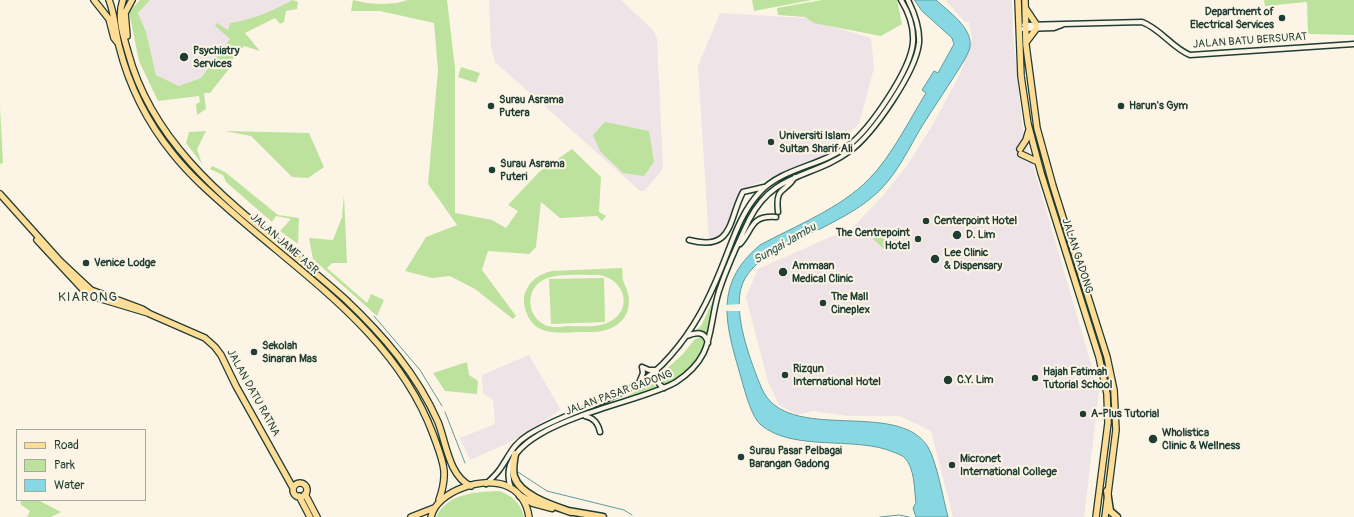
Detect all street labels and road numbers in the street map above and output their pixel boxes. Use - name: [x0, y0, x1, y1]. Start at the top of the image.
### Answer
- street label: JALAN BATU BERSURAT: [1192, 30, 1308, 52]
- street label: JALAN JAME 'ASR: [247, 211, 321, 277]
- street label: JALAN GADONG: [1059, 217, 1095, 295]
- street label: JALAN DATU RATNA: [224, 347, 282, 439]
- street label: JALAN PASAR GADONG: [564, 367, 674, 419]

